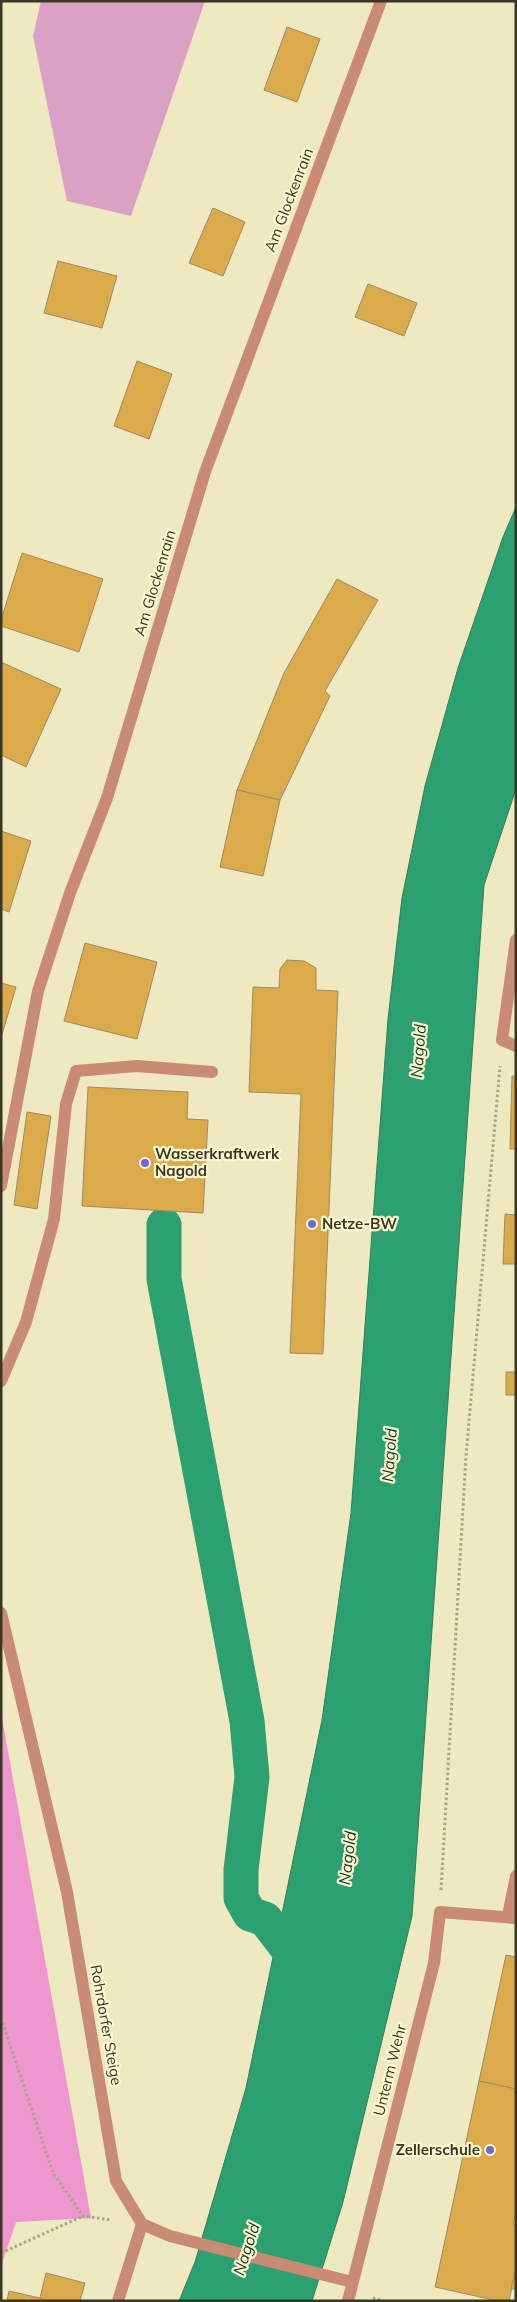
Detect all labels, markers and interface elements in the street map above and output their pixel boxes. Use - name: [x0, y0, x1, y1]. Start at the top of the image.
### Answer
- street label: Am Glockenrain: [260, 145, 317, 255]
- street label: Am Glockenrain: [129, 528, 180, 638]
- water label: Nagold: [406, 1023, 430, 1079]
- place label: Wasserkraftwerk Nagold: [155, 1144, 280, 1180]
- marker: Wasserkraftwerk Nagold: [139, 1157, 151, 1169]
- place label: Netze-BW: [322, 1214, 397, 1233]
- marker: Netze-BW: [306, 1218, 318, 1230]
- water label: Nagold: [377, 1427, 401, 1483]
- water label: Nagold: [334, 1830, 360, 1886]
- street label: Rohrdorfer Steige: [87, 1963, 126, 2087]
- street label: Unterm Wehr: [369, 2022, 410, 2118]
- place label: Zellerschule: [396, 2140, 480, 2159]
- marker: Zellerschule: [484, 2144, 496, 2156]
- water label: Nagold: [228, 2220, 264, 2278]

